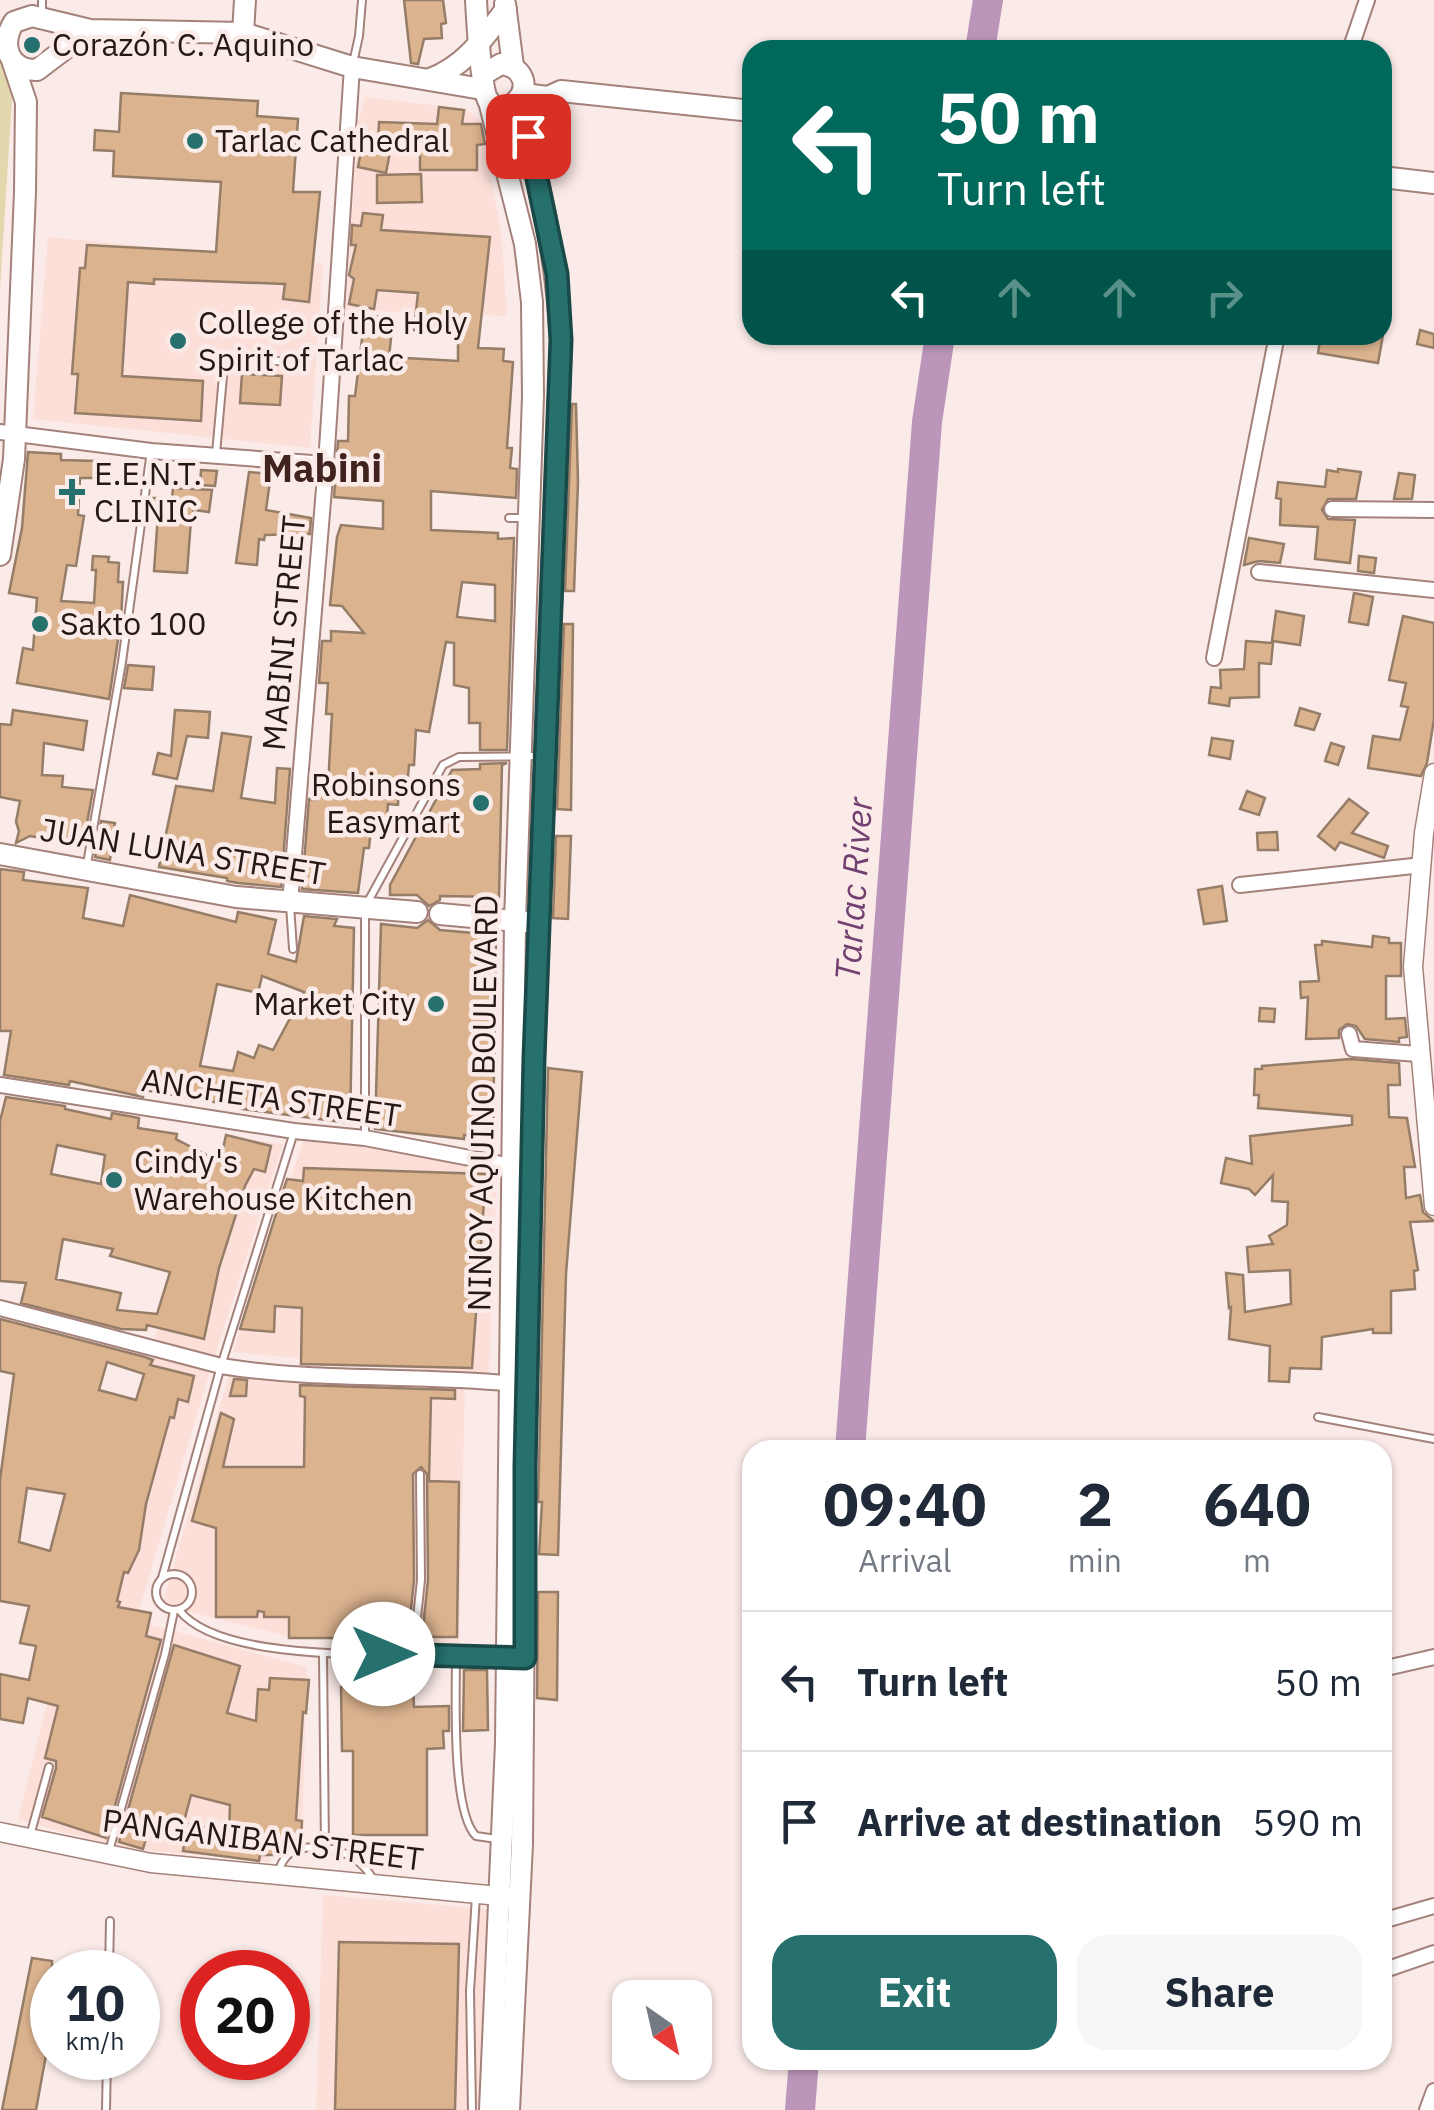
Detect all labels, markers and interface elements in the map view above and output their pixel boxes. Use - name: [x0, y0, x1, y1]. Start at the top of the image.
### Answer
- place label: Corazón C. Aquino: [52, 23, 314, 65]
- marker: Corazón C. Aquino: [21, 34, 43, 56]
- text: 50 m: [937, 71, 1100, 162]
- icon: left: [772, 80, 902, 210]
- pin: [486, 94, 571, 179]
- icon: arrive: [501, 109, 556, 164]
- place label: Tarlac Cathedral: [215, 119, 449, 161]
- marker: Tarlac Cathedral: [184, 130, 206, 152]
- text: Turn left: [937, 159, 1106, 217]
- icon: left: [882, 270, 937, 325]
- icon: ahead: [987, 270, 1042, 325]
- icon: ahead: [1092, 270, 1147, 325]
- icon: right: [1197, 270, 1252, 325]
- place label: College of the Holy Spirit of Tarlac: [198, 301, 468, 380]
- marker: College of the Holy Spirit of Tarlac: [167, 330, 189, 352]
- district label: Mabini: [262, 443, 382, 492]
- place label: E.E.N.T. CLINIC: [94, 452, 202, 531]
- marker: E.E.N.T. CLINIC: [59, 479, 85, 505]
- street label: MABINI STREET: [252, 514, 314, 752]
- place label: Sakto 100: [60, 602, 206, 644]
- marker: Sakto 100: [29, 613, 51, 635]
- place label: Robinsons Easymart: [311, 763, 461, 842]
- marker: Robinsons Easymart: [470, 792, 492, 814]
- water label: Tarlac River: [824, 794, 882, 982]
- street label: JUAN LUNA STREET: [37, 808, 329, 894]
- street label: NINOY AQUINO BOULEVARD: [457, 894, 507, 1312]
- place label: Market City: [253, 982, 416, 1024]
- marker: Market City: [425, 993, 447, 1015]
- street label: ANCHETA STREET: [139, 1058, 403, 1136]
- place label: Cindy's Warehouse Kitchen: [134, 1140, 413, 1219]
- marker: Cindy's Warehouse Kitchen: [103, 1169, 125, 1191]
- text: 09:40: [823, 1464, 987, 1543]
- text: 2: [1077, 1464, 1113, 1543]
- text: 640: [1203, 1464, 1311, 1543]
- text: Arrival: [858, 1539, 952, 1581]
- text: min: [1068, 1539, 1122, 1581]
- text: m: [1243, 1539, 1271, 1581]
- position arrow: [331, 1602, 435, 1706]
- icon: left: [772, 1654, 827, 1709]
- text: Turn left: [857, 1657, 1008, 1706]
- text: 50 m: [1274, 1657, 1362, 1706]
- icon: arrive: [772, 1794, 827, 1849]
- text: Arrive at destination: [857, 1797, 1222, 1846]
- text: 590 m: [1252, 1797, 1363, 1846]
- street label: PANGANIBAN STREET: [100, 1798, 426, 1880]
- button: Exit: [772, 1935, 1057, 2050]
- button: Share: [1077, 1935, 1362, 2050]
- speed limit sign: 20: [180, 1950, 310, 2080]
- text: 10: [65, 1970, 125, 2035]
- north arrow: [612, 1980, 712, 2080]
- map controls: [612, 1980, 712, 2080]
- text: km/h: [66, 2024, 124, 2057]

